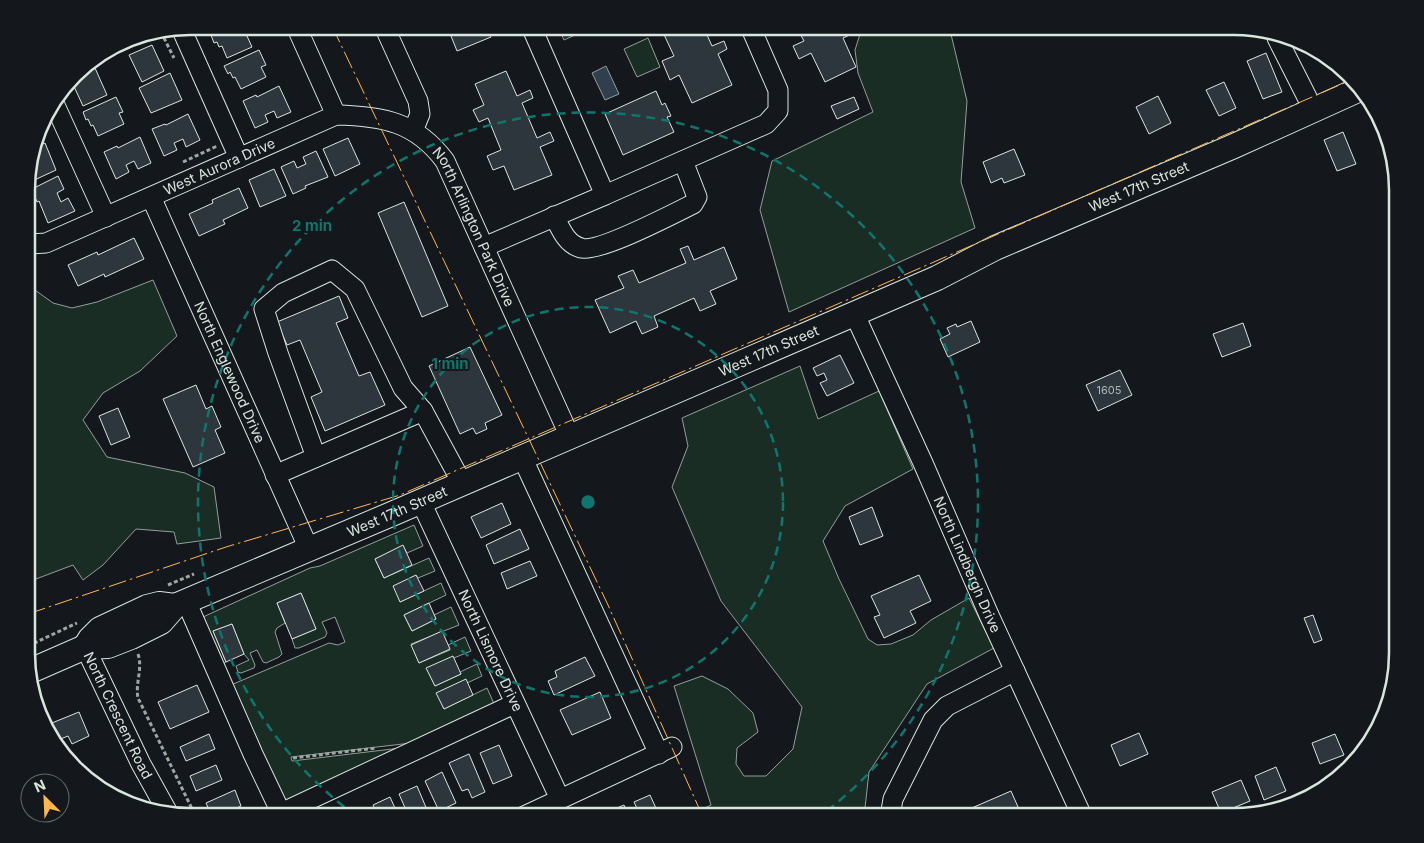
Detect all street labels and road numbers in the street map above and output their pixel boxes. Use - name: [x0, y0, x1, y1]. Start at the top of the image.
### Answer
- street label: West Aurora Drive: [160, 134, 278, 198]
- street label: North Arlington Park Drive: [429, 143, 519, 309]
- street label: West 17th Street: [1086, 157, 1192, 215]
- street label: North Englewood Drive: [191, 299, 269, 445]
- street label: West 17th Street: [716, 321, 821, 379]
- street label: West 17th Street: [344, 482, 450, 540]
- street label: North Lindbergh Drive: [931, 494, 1005, 635]
- street label: North Lismore Drive: [455, 587, 527, 714]
- street label: North Crescent Road: [81, 649, 156, 782]

